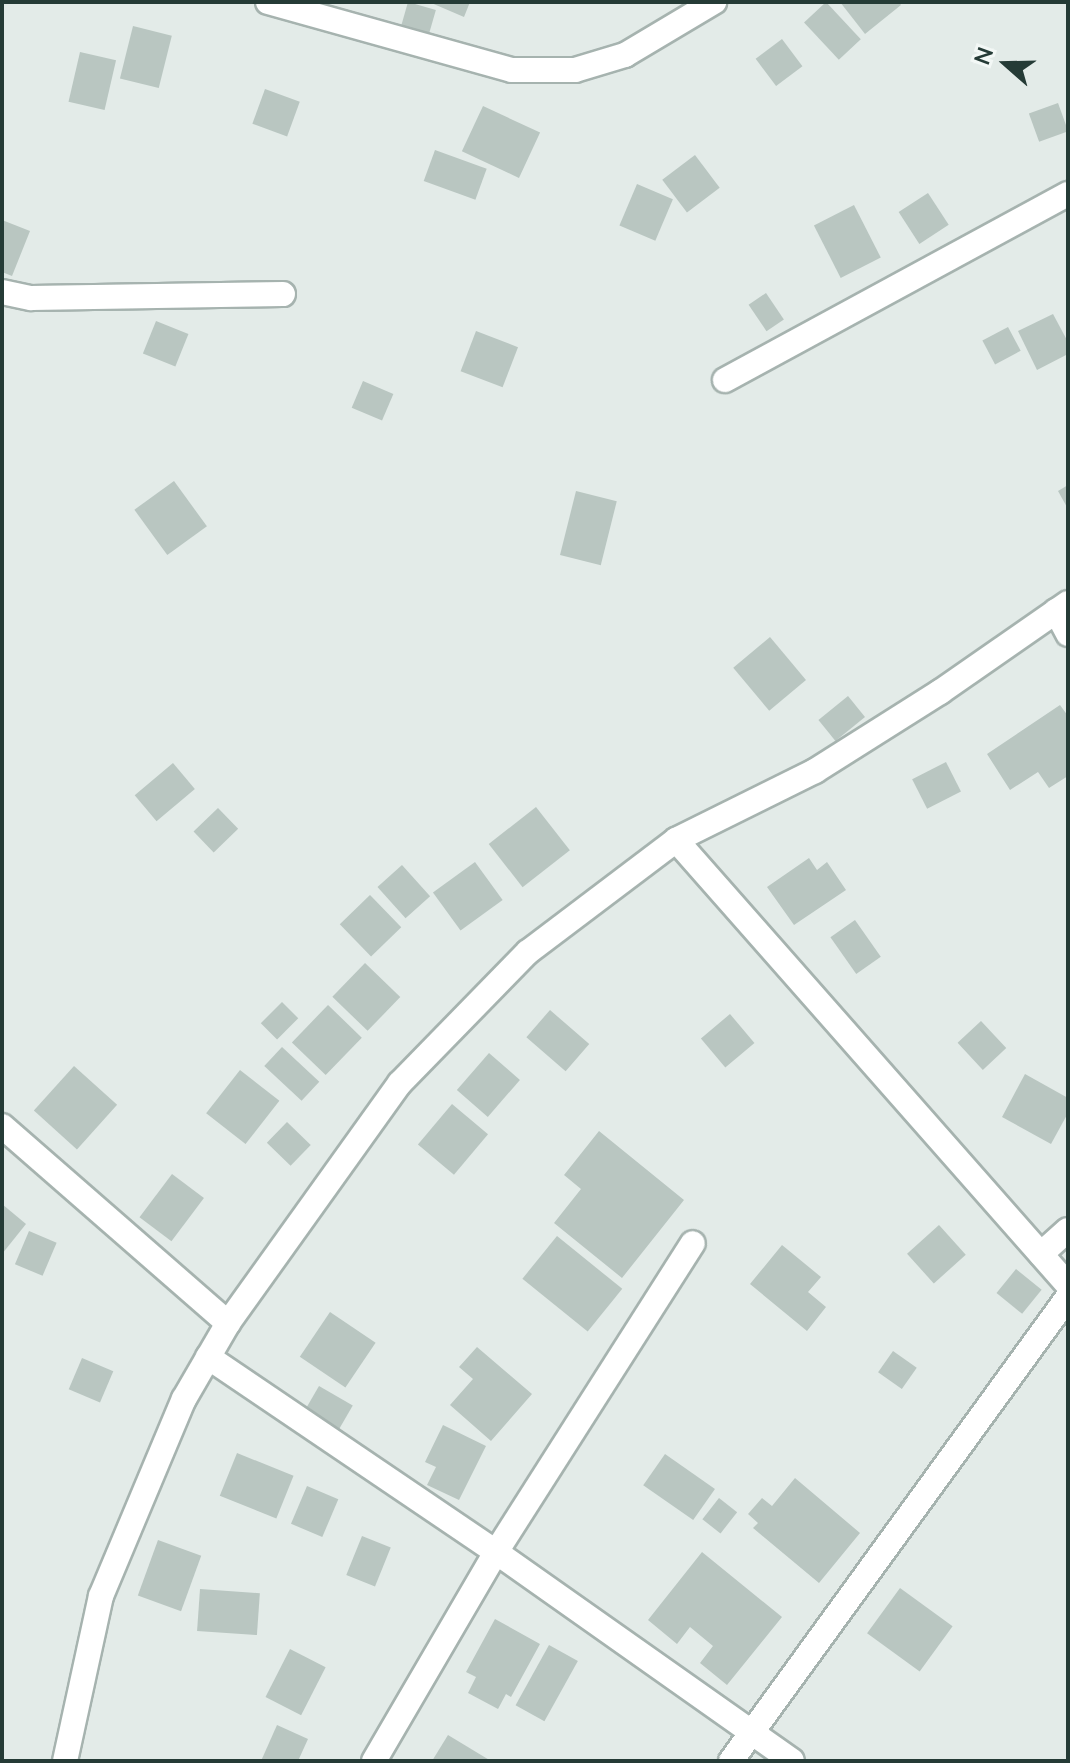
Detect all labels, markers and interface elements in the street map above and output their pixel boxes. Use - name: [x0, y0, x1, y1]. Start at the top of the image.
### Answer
- north arrow: [966, 24, 1046, 104]
- text: N: [967, 43, 999, 68]

